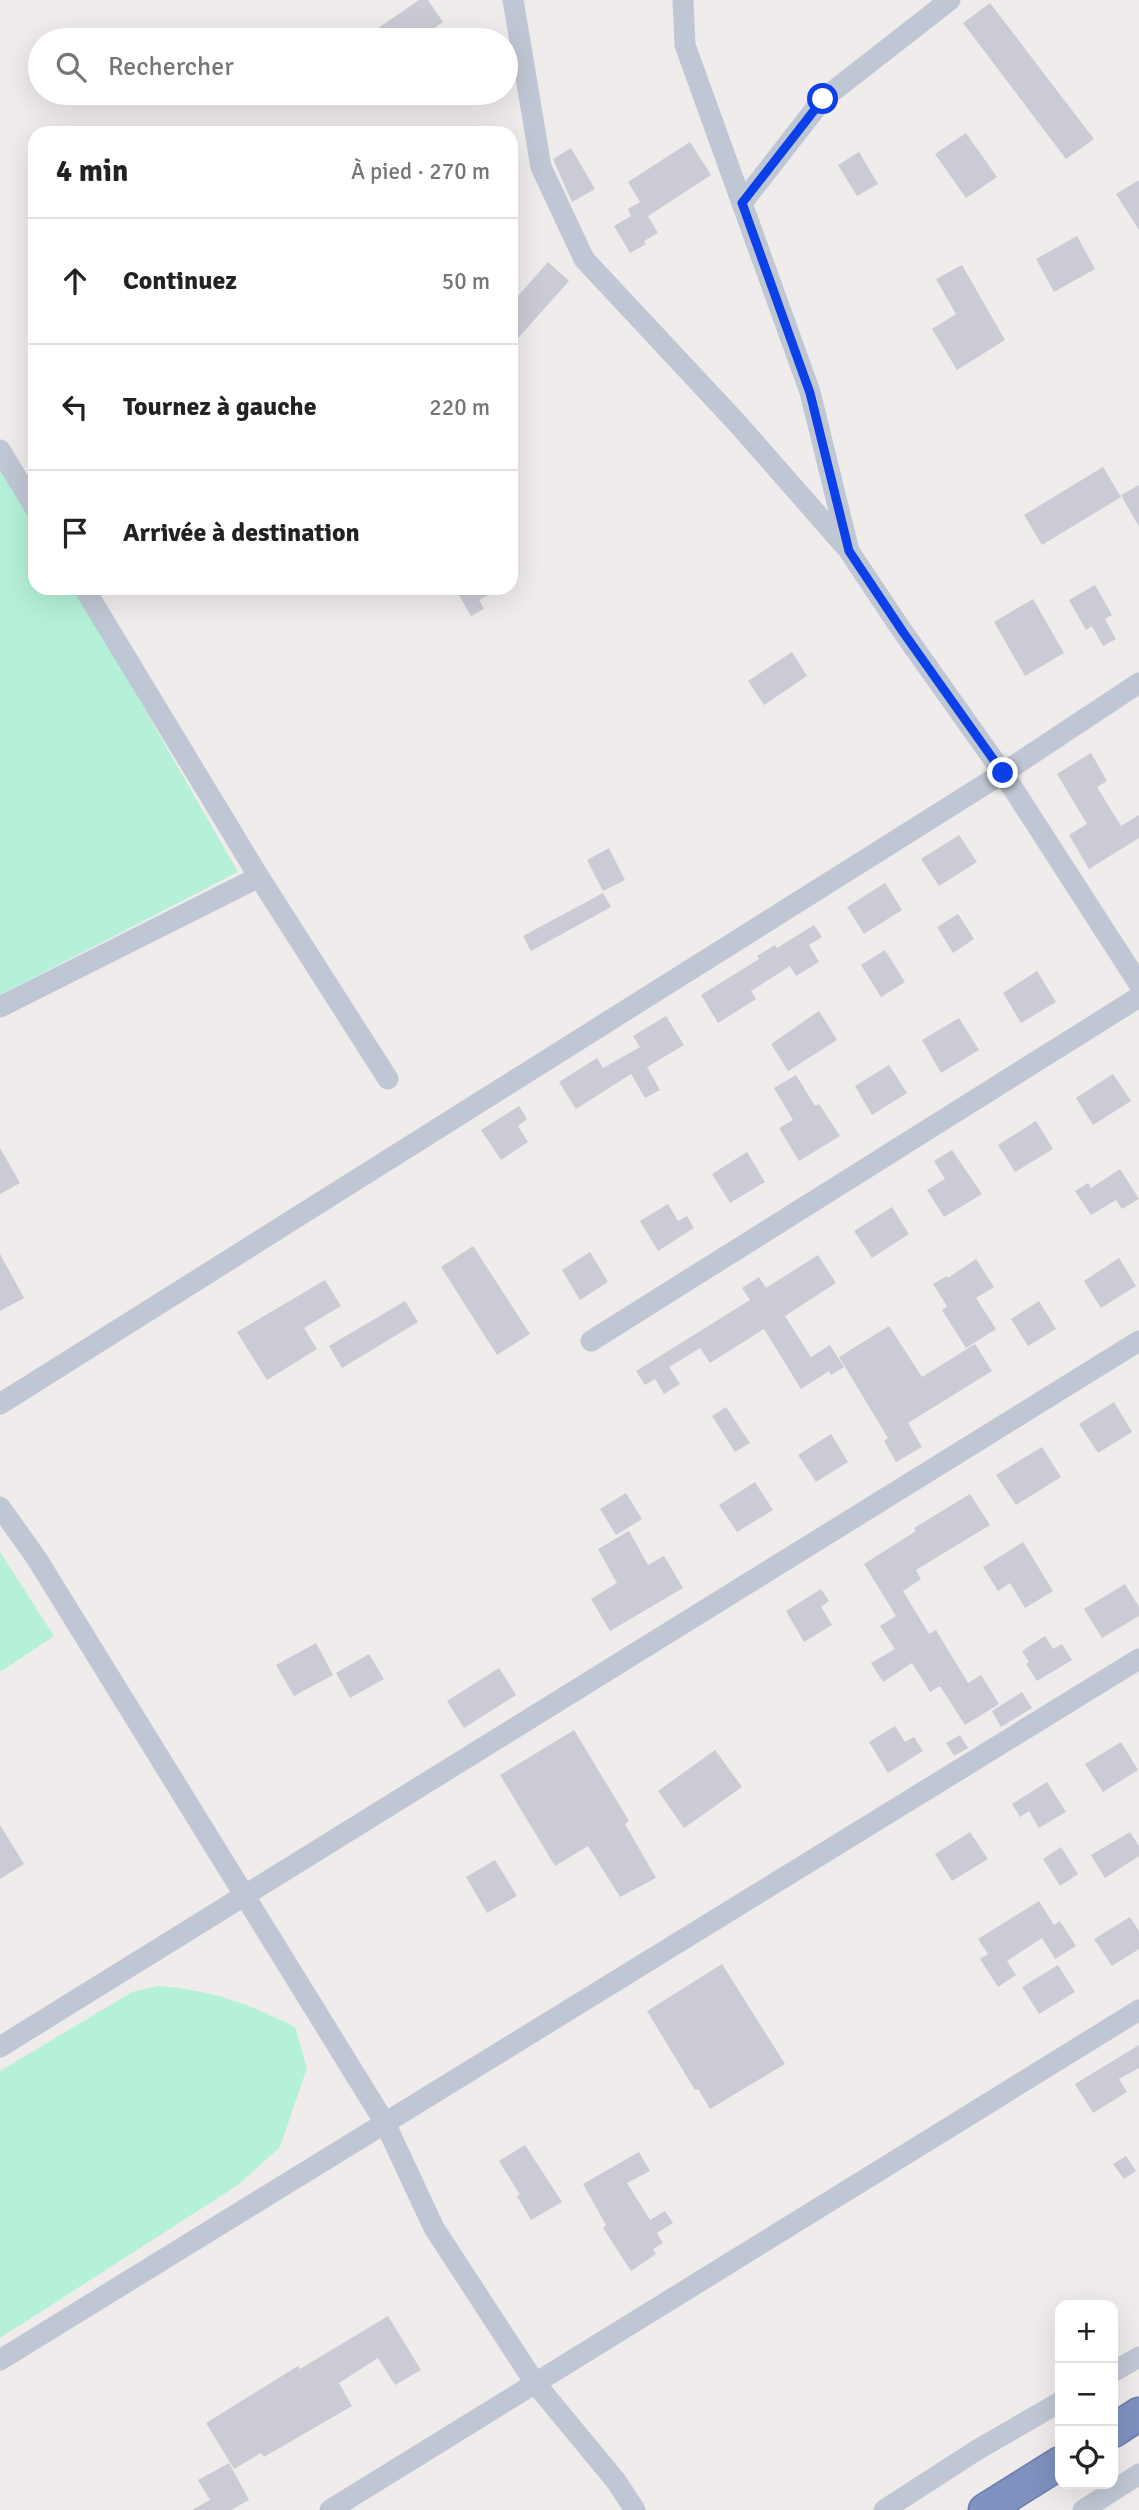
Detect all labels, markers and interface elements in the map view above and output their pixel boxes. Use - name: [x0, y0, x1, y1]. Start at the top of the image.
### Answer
- search box: [28, 28, 518, 105]
- icon: search: [52, 48, 90, 86]
- text: Rechercher: [108, 51, 234, 83]
- route start: [807, 83, 838, 114]
- text: 4 min: [56, 153, 128, 190]
- text: À pied · 270 m: [351, 157, 490, 186]
- icon: ahead: [56, 262, 94, 300]
- text: Continuez: [123, 265, 237, 297]
- text: 50 m: [442, 267, 490, 296]
- icon: left: [56, 388, 94, 426]
- text: Tournez à gauche: [123, 391, 317, 423]
- text: 220 m: [429, 393, 490, 422]
- icon: arrive: [56, 514, 94, 552]
- text: Arrivée à destination: [123, 517, 360, 549]
- route end: [987, 757, 1018, 788]
- map controls: [1055, 2300, 1118, 2489]
- button: +: [1055, 2300, 1118, 2363]
- button: −: [1055, 2363, 1118, 2426]
- button: locate: [1055, 2426, 1118, 2489]

